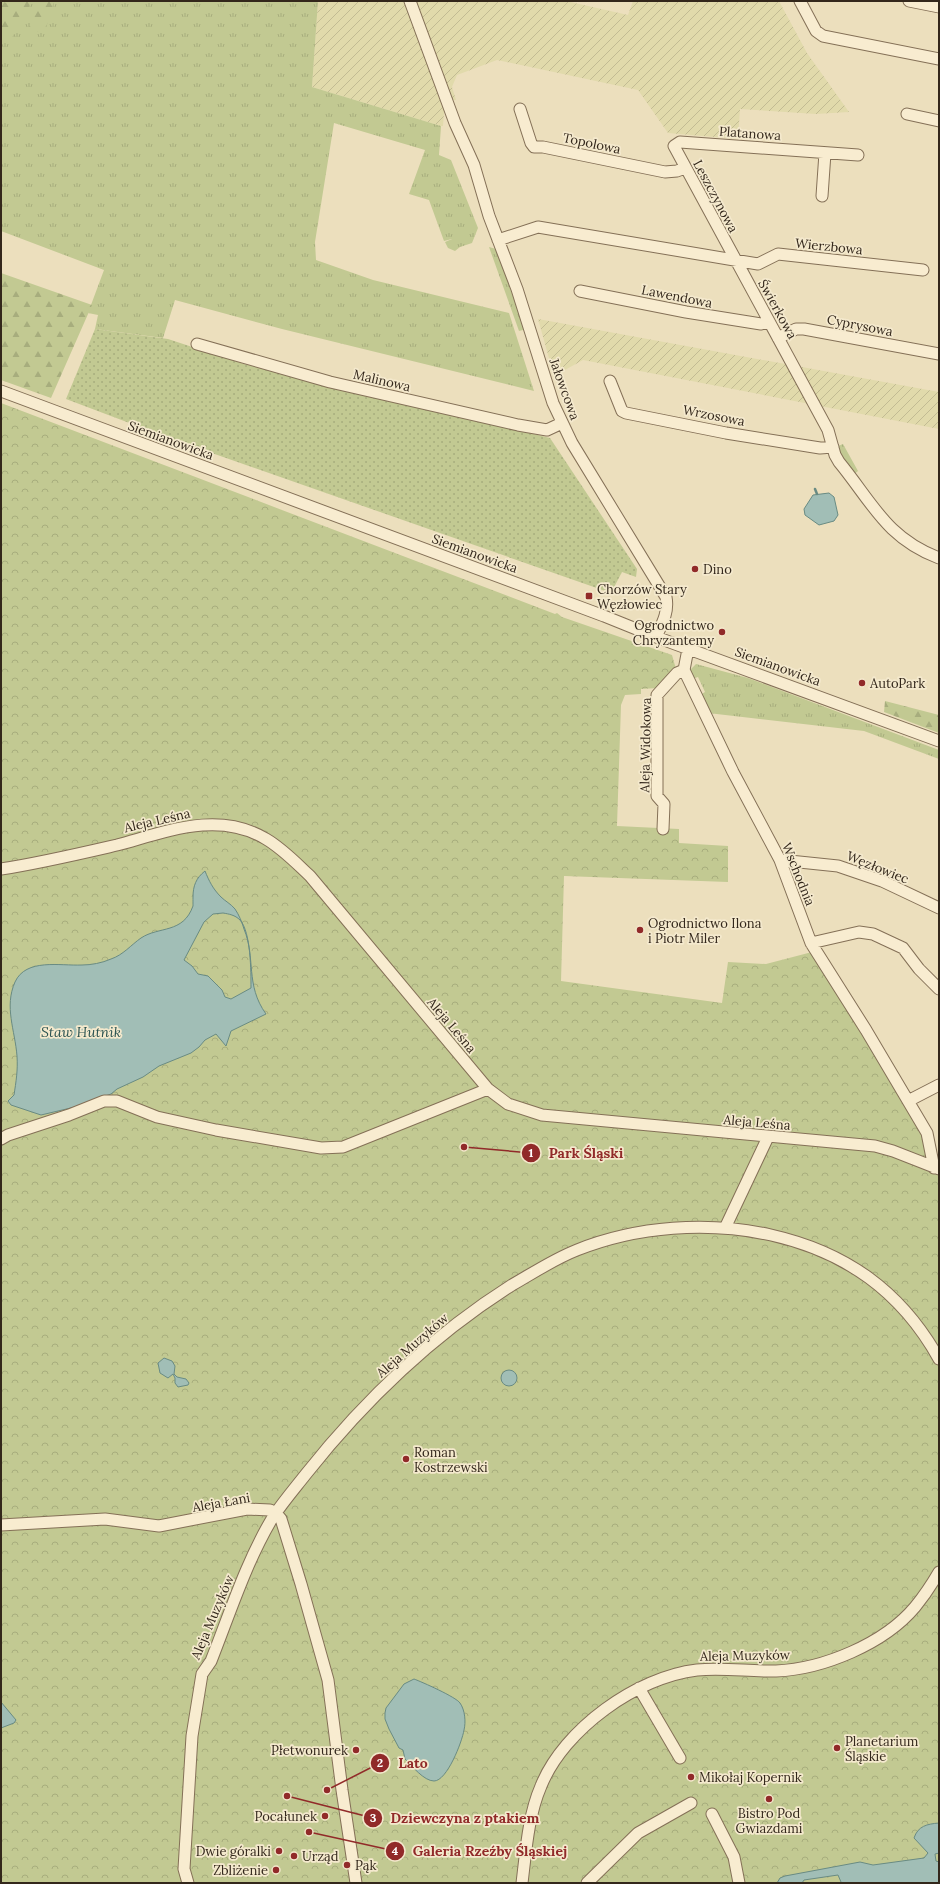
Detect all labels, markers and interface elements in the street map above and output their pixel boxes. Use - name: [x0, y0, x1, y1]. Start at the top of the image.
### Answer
- street label: Platanowa: [718, 123, 782, 144]
- street label: Topolowa: [561, 129, 623, 158]
- street label: Leszczynowa: [689, 157, 742, 236]
- street label: Wierzbowa: [794, 235, 864, 259]
- street label: Świerkowa: [754, 277, 801, 342]
- street label: Lawendowa: [640, 281, 714, 312]
- street label: Cyprysowa: [825, 311, 895, 340]
- street label: Jałowcowa: [545, 355, 584, 423]
- street label: Malinowa: [352, 366, 412, 395]
- street label: Wrzosowa: [681, 401, 747, 430]
- street label: Siemianowicka: [126, 417, 216, 464]
- street label: Siemianowicka: [430, 530, 520, 577]
- place label: Dino: [703, 561, 732, 578]
- marker: Dino: [690, 564, 700, 574]
- place label: Chorzów Stary Węzłowiec: [597, 581, 687, 613]
- marker: Chorzów Stary Węzłowiec: [584, 591, 594, 601]
- place label: Ogrodnictwo Chryzantemy: [633, 617, 714, 649]
- marker: Ogrodnictwo Chryzantemy: [717, 627, 727, 637]
- street label: Siemianowicka: [733, 643, 823, 690]
- place label: AutoPark: [869, 675, 925, 692]
- marker: AutoPark: [857, 678, 867, 688]
- street label: Aleja Widokowa: [636, 697, 655, 794]
- street label: Aleja Leśna: [121, 805, 192, 837]
- street label: Wschodnia: [778, 840, 819, 909]
- street label: Węzłowiec: [844, 847, 911, 888]
- place label: Ogrodnictwo Ilona i Piotr Miler: [648, 915, 762, 947]
- marker: Ogrodnictwo Ilona i Piotr Miler: [635, 925, 645, 935]
- street label: Aleja Leśna: [423, 993, 480, 1057]
- water label: Staw Hutnik: [41, 1023, 121, 1041]
- street label: Aleja Leśna: [722, 1111, 792, 1134]
- callout: Park Śląski: [521, 1140, 631, 1166]
- text: Park Śląski: [549, 1144, 624, 1162]
- text: 1: [529, 1145, 534, 1160]
- street label: Aleja Muzyków: [372, 1309, 452, 1382]
- place label: Roman Kostrzewski: [414, 1444, 488, 1476]
- marker: Roman Kostrzewski: [401, 1454, 411, 1464]
- street label: Aleja Łani: [190, 1489, 252, 1516]
- street label: Aleja Muzyków: [187, 1572, 238, 1663]
- street label: Aleja Muzyków: [699, 1646, 791, 1665]
- place label: Planetarium Śląskie: [845, 1733, 919, 1765]
- place label: Płetwonurek: [271, 1742, 348, 1759]
- marker: Planetarium Śląskie: [832, 1743, 842, 1753]
- marker: Płetwonurek: [351, 1745, 361, 1755]
- callout: Lato: [370, 1750, 435, 1776]
- text: Lato: [398, 1754, 428, 1772]
- text: 2: [377, 1755, 383, 1770]
- place label: Mikołaj Kopernik: [699, 1769, 802, 1786]
- marker: Mikołaj Kopernik: [686, 1772, 696, 1782]
- marker: Bistro Pod Gwiazdami: [764, 1794, 774, 1804]
- callout: Dziewczyna z ptakiem: [363, 1805, 548, 1831]
- place label: Bistro Pod Gwiazdami: [736, 1805, 803, 1837]
- place label: Pocałunek: [254, 1808, 317, 1825]
- text: Dziewczyna z ptakiem: [391, 1809, 540, 1827]
- text: 3: [370, 1810, 377, 1825]
- marker: Pocałunek: [320, 1811, 330, 1821]
- callout: Galeria Rzeźby Śląskiej: [385, 1838, 575, 1864]
- text: Galeria Rzeźby Śląskiej: [413, 1842, 567, 1860]
- place label: Dwie góralki: [196, 1843, 271, 1860]
- text: 4: [392, 1843, 399, 1858]
- marker: Dwie góralki: [274, 1846, 284, 1856]
- place label: Urząd: [302, 1848, 339, 1865]
- marker: Urząd: [289, 1851, 299, 1861]
- place label: Pąk: [355, 1857, 376, 1874]
- marker: Pąk: [342, 1860, 352, 1870]
- place label: Zbliżenie: [213, 1862, 268, 1879]
- marker: Zbliżenie: [271, 1865, 281, 1875]

